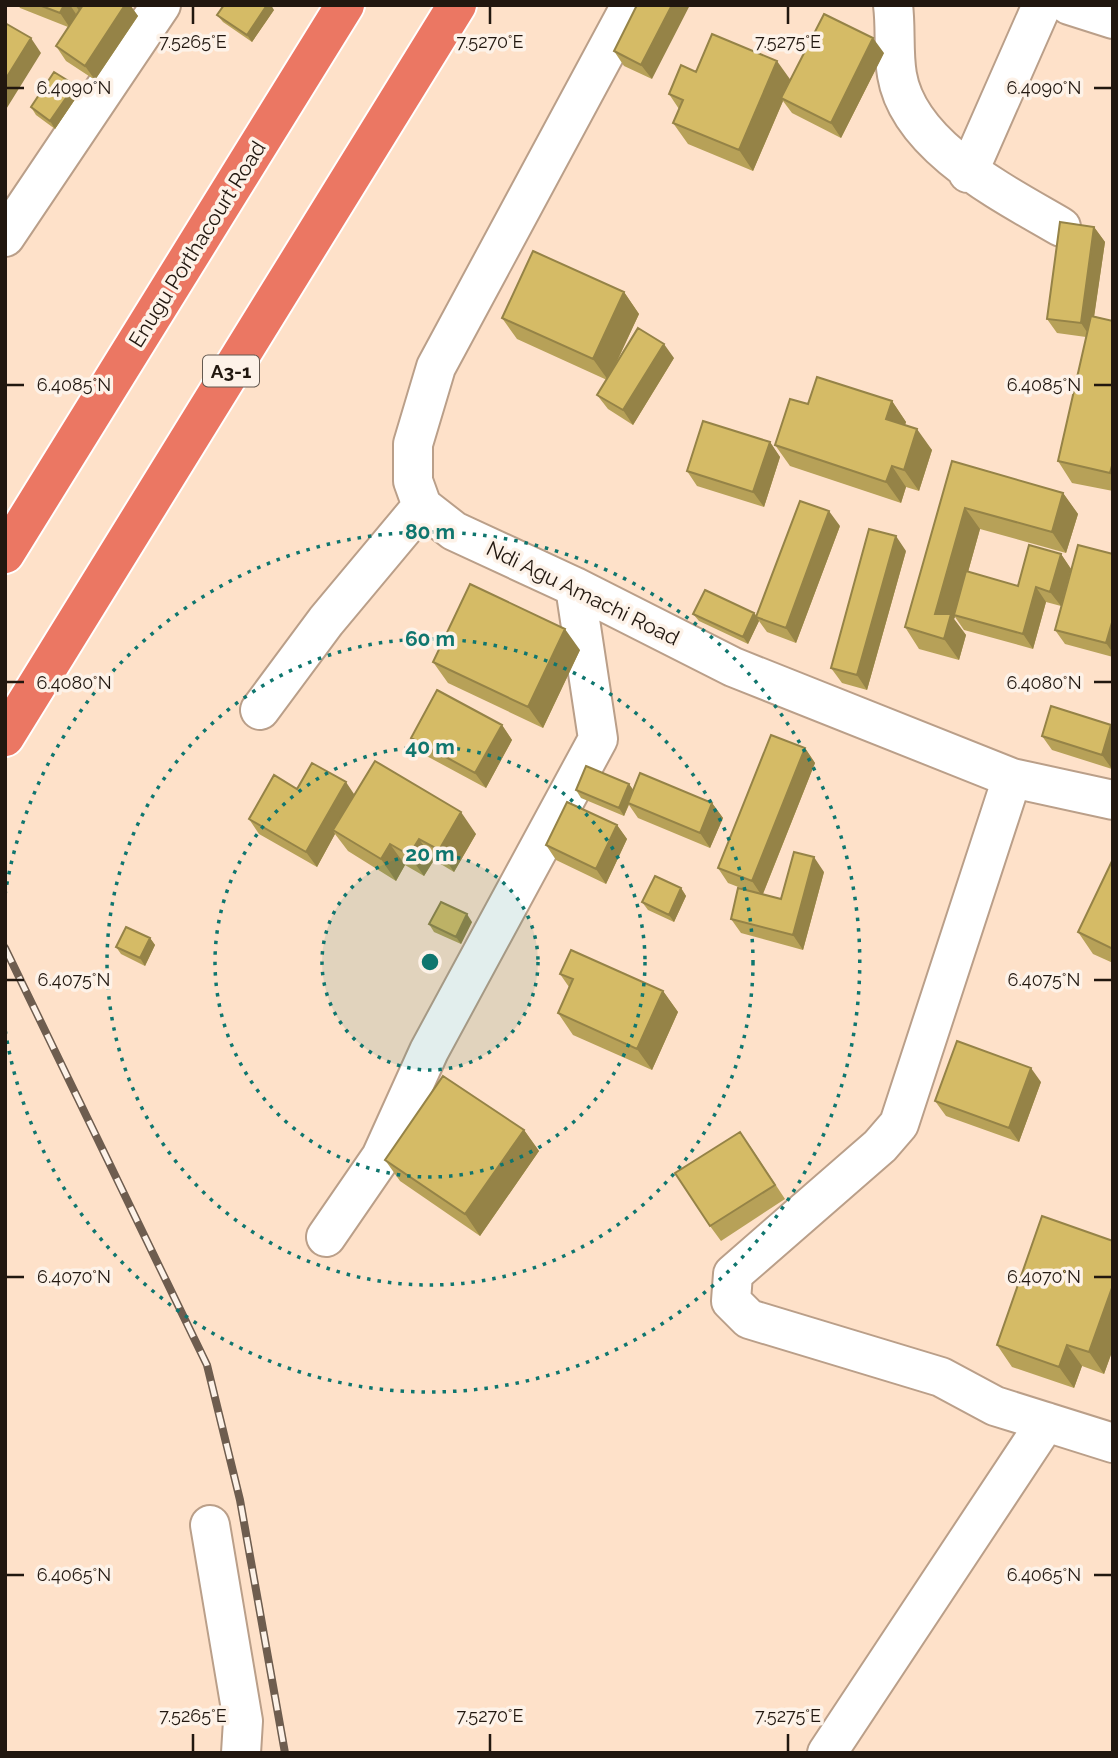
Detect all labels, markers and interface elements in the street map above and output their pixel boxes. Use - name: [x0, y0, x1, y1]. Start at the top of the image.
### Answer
- text: 7.5265°E: [159, 31, 227, 52]
- text: 7.5270°E: [456, 31, 524, 52]
- text: 7.5275°E: [755, 31, 821, 52]
- text: 6.4090°N: [37, 77, 111, 98]
- text: 6.4090°N: [1007, 77, 1081, 98]
- street label: Enugu Porthacourt Road: [123, 136, 271, 352]
- road number: A3-1: [203, 356, 259, 386]
- text: 6.4085°N: [37, 374, 111, 395]
- text: 6.4085°N: [1007, 374, 1081, 395]
- text: 80 m: [405, 519, 455, 544]
- street label: Ndi Agu Amachi Road: [482, 535, 684, 651]
- text: 60 m: [405, 626, 455, 651]
- text: 6.4080°N: [36, 672, 112, 693]
- text: 6.4080°N: [1006, 672, 1082, 693]
- text: 40 m: [405, 734, 455, 759]
- text: 20 m: [405, 841, 455, 866]
- centre of rings: [418, 950, 442, 974]
- text: 6.4075°N: [38, 969, 110, 990]
- text: 6.4075°N: [1008, 969, 1080, 990]
- text: 6.4070°N: [37, 1266, 111, 1287]
- text: 6.4070°N: [1007, 1266, 1081, 1287]
- text: 6.4065°N: [37, 1564, 111, 1585]
- text: 6.4065°N: [1007, 1564, 1081, 1585]
- text: 7.5265°E: [159, 1705, 227, 1726]
- text: 7.5270°E: [456, 1705, 524, 1726]
- text: 7.5275°E: [755, 1705, 821, 1726]

